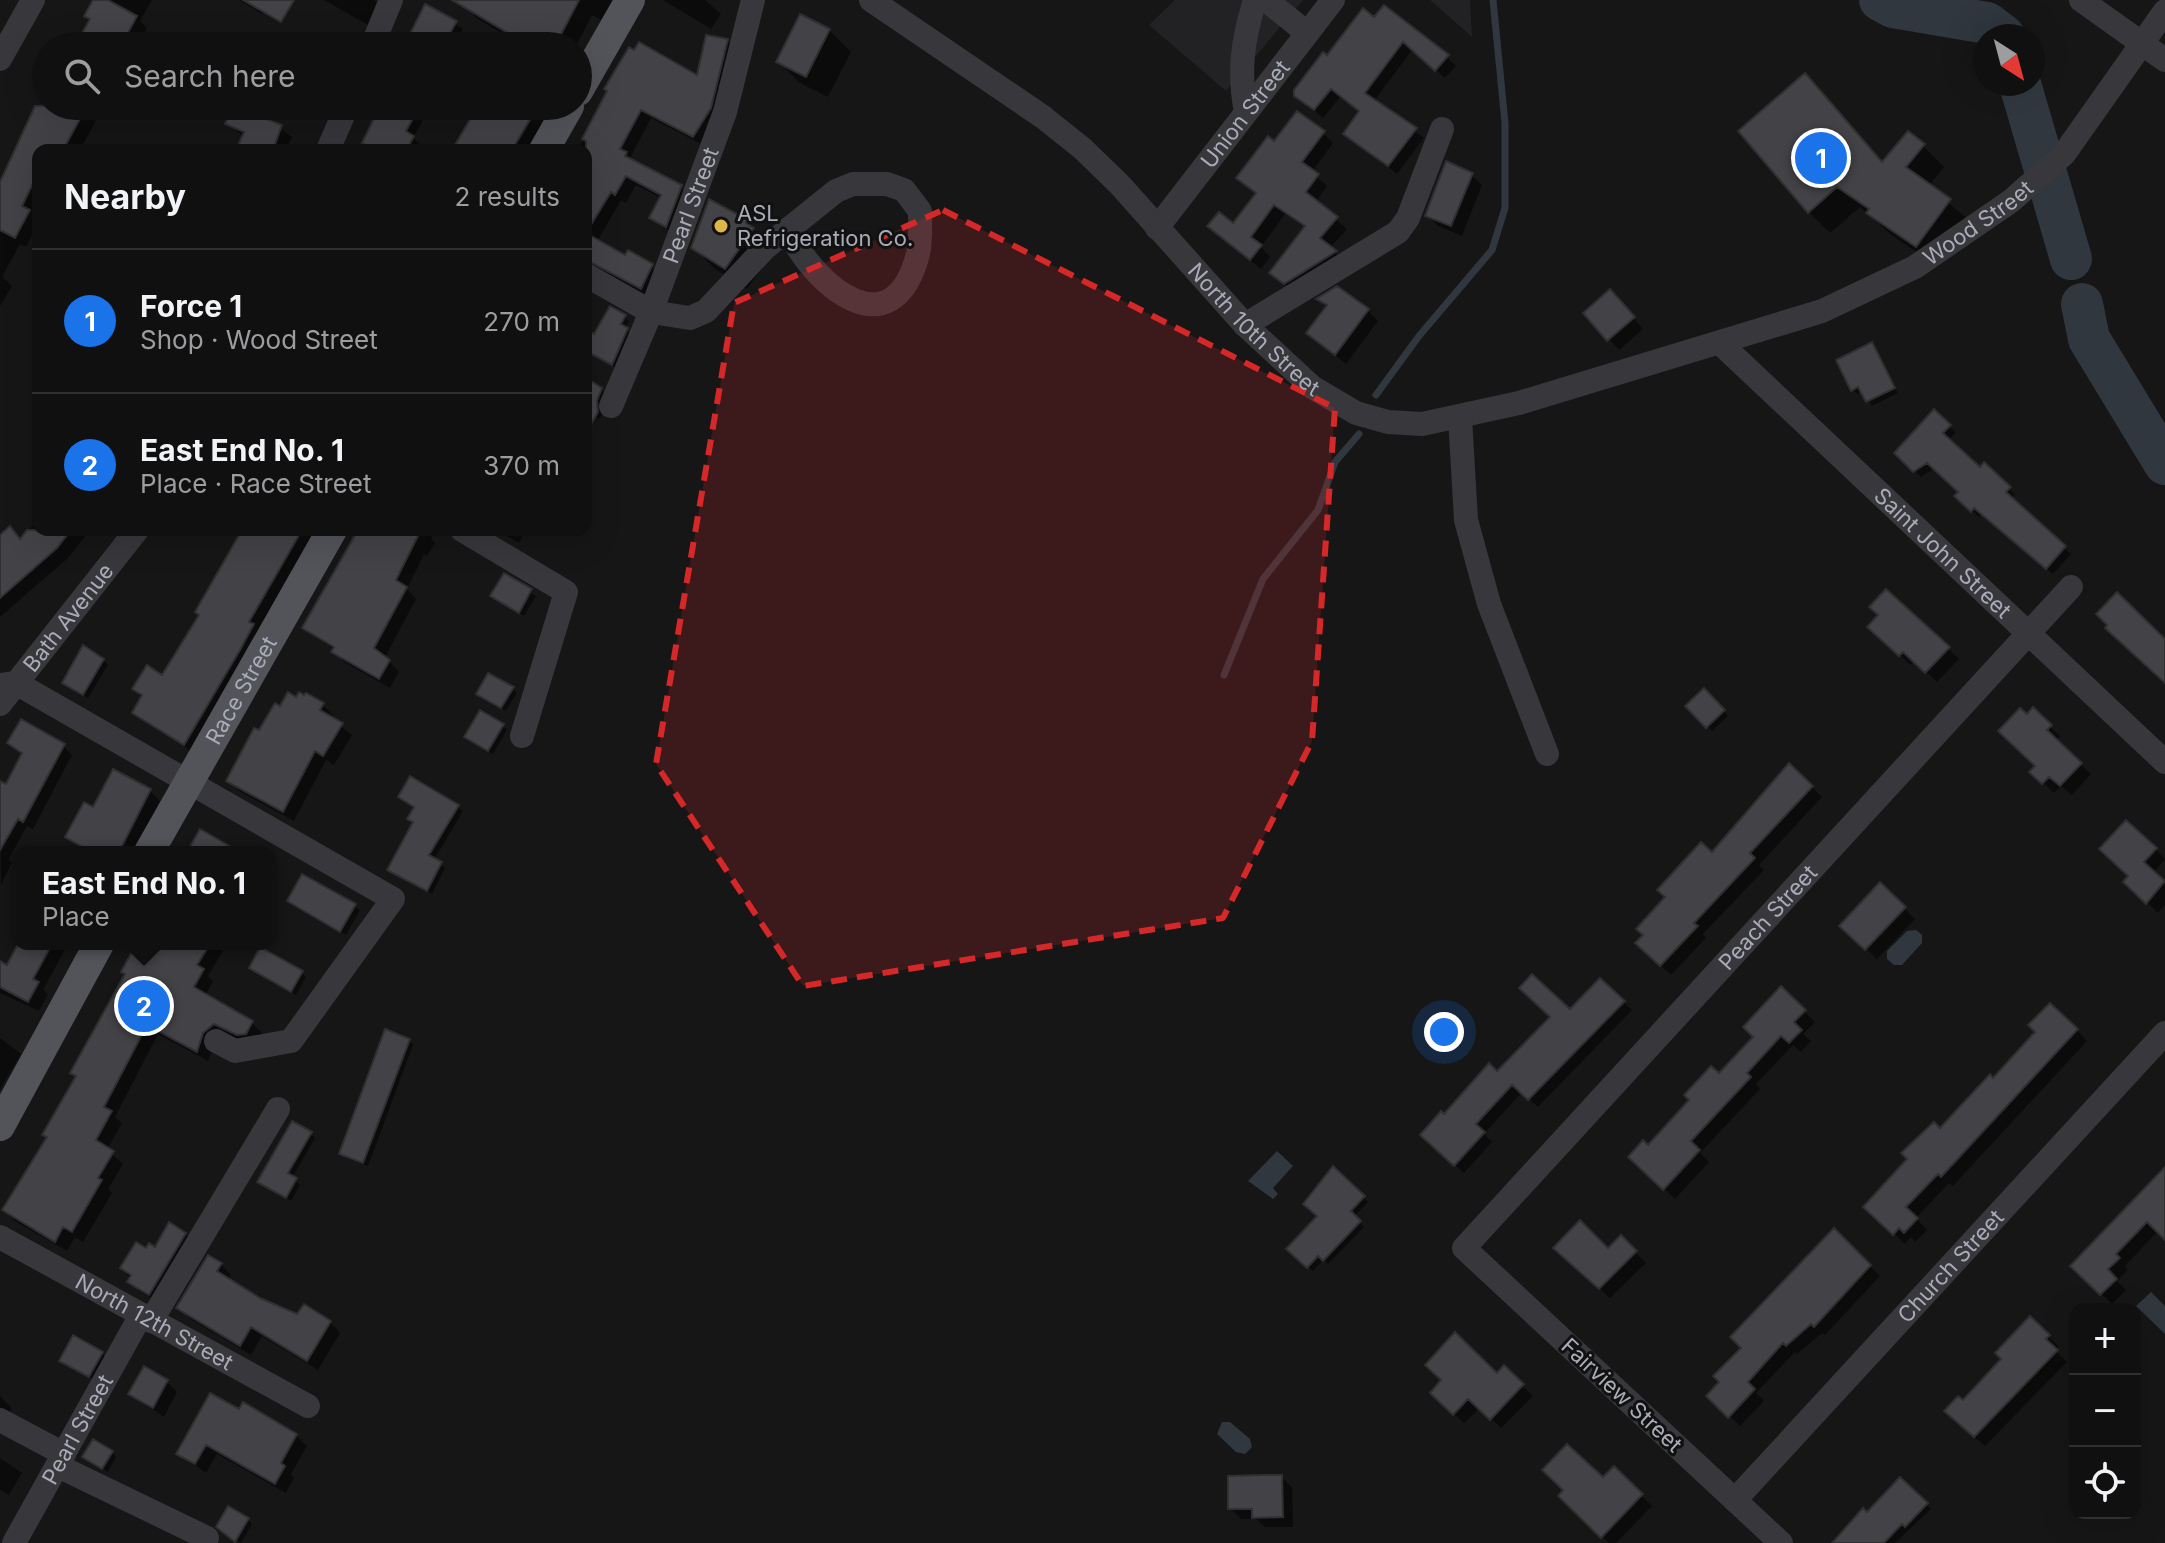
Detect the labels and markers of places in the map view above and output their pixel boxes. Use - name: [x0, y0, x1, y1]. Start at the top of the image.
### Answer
- pin: 1: [1795, 128, 1847, 188]
- place label: ASL Refrigeration Co.: [737, 200, 913, 251]
- marker: ASL Refrigeration Co.: [712, 217, 730, 235]
- pin: 2: [118, 976, 170, 1036]

